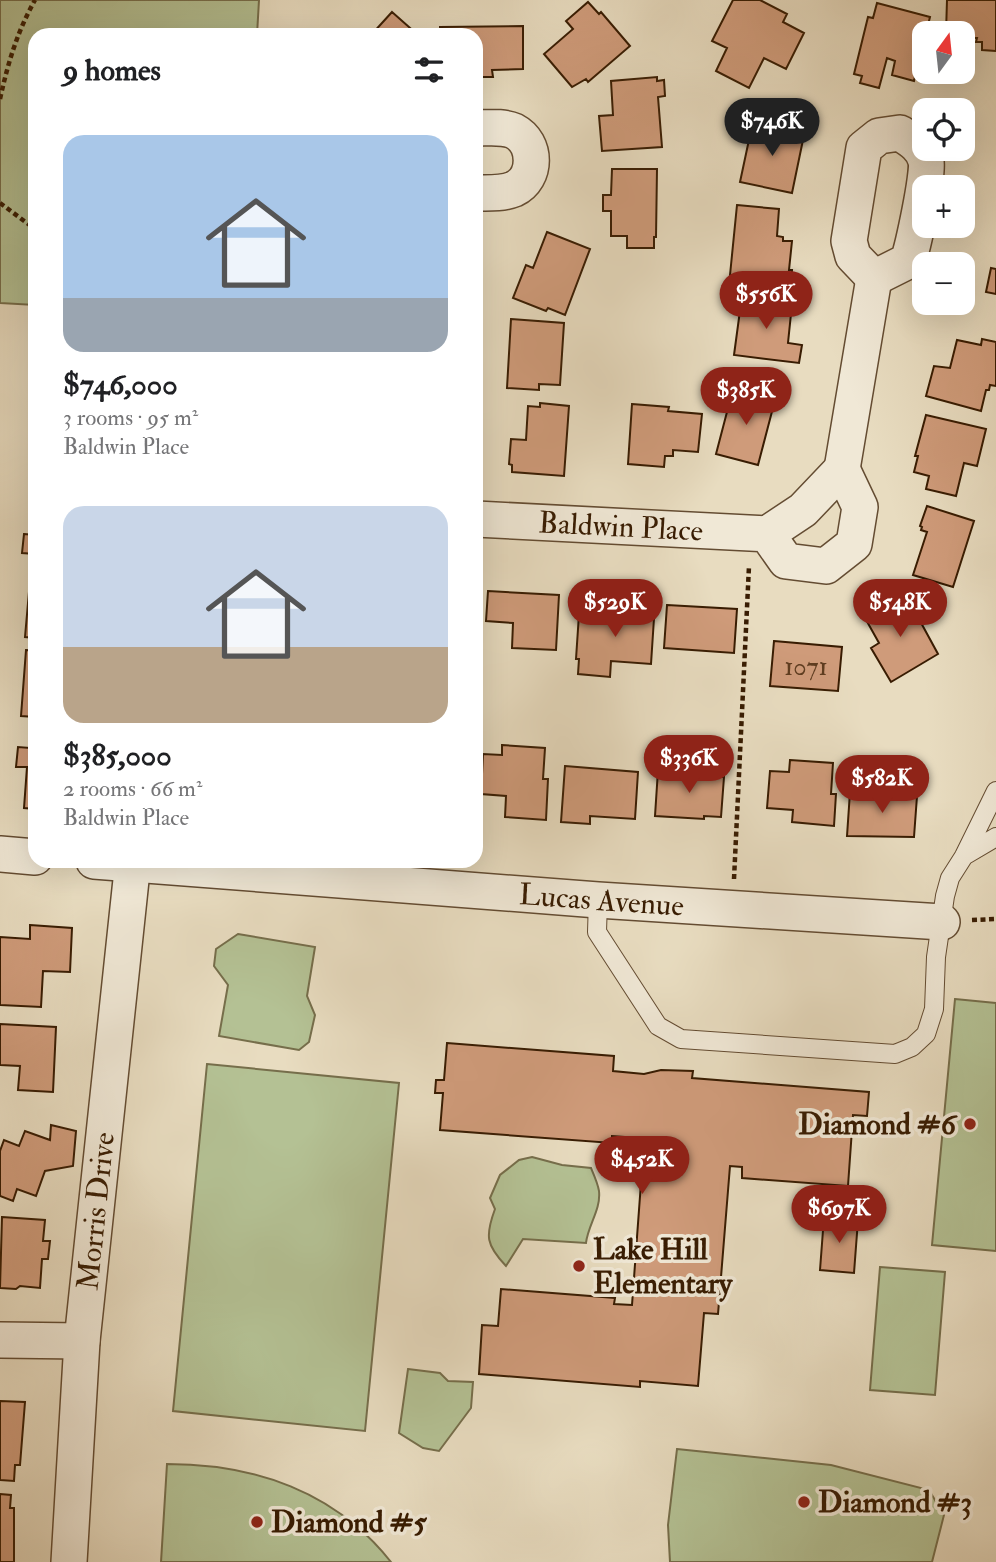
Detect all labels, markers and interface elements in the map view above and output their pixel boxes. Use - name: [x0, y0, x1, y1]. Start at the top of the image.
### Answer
- north arrow: [912, 21, 975, 84]
- map controls: [912, 21, 975, 315]
- icon: filters: [410, 51, 448, 89]
- text: 9 homes: [63, 52, 161, 89]
- button: locate: [912, 98, 975, 161]
- pin: $746K: [723, 99, 821, 158]
- text: $746K: [740, 106, 804, 135]
- button: +: [912, 175, 975, 238]
- icon: home: [193, 180, 319, 306]
- button: −: [912, 252, 975, 315]
- pin: $556K: [717, 272, 815, 331]
- text: $556K: [736, 279, 796, 308]
- text: $746,000: [63, 366, 178, 403]
- pin: $385K: [697, 368, 795, 427]
- text: $385K: [717, 375, 775, 404]
- text: 3 rooms · 95 m²: [63, 403, 198, 432]
- text: Baldwin Place: [63, 432, 189, 461]
- street label: Baldwin Place: [538, 504, 704, 550]
- icon: home: [193, 551, 319, 677]
- pin: $529K: [566, 580, 664, 639]
- pin: $548K: [851, 580, 949, 639]
- text: $529K: [584, 587, 646, 616]
- text: $548K: [869, 587, 931, 616]
- house number: 1071: [784, 651, 828, 683]
- pin: $336K: [640, 736, 738, 795]
- text: $385,000: [63, 737, 172, 774]
- text: $336K: [660, 743, 718, 772]
- pin: $582K: [833, 756, 931, 815]
- text: $582K: [851, 763, 913, 792]
- text: 2 rooms · 66 m²: [63, 774, 202, 803]
- text: Baldwin Place: [63, 803, 189, 832]
- street label: Lucas Avenue: [518, 876, 685, 924]
- place label: Diamond #6: [798, 1106, 958, 1143]
- marker: Diamond #6: [962, 1116, 978, 1132]
- street label: Morris Drive: [70, 1130, 123, 1292]
- pin: $452K: [593, 1136, 691, 1196]
- text: $452K: [610, 1144, 674, 1173]
- pin: $697K: [790, 1186, 888, 1245]
- text: $697K: [807, 1193, 871, 1222]
- place label: Lake Hill Elementary: [593, 1231, 734, 1302]
- marker: Lake Hill Elementary: [571, 1258, 587, 1274]
- place label: Diamond #3: [818, 1484, 972, 1521]
- marker: Diamond #3: [796, 1494, 812, 1510]
- place label: Diamond #5: [271, 1504, 428, 1541]
- marker: Diamond #5: [249, 1514, 265, 1530]

